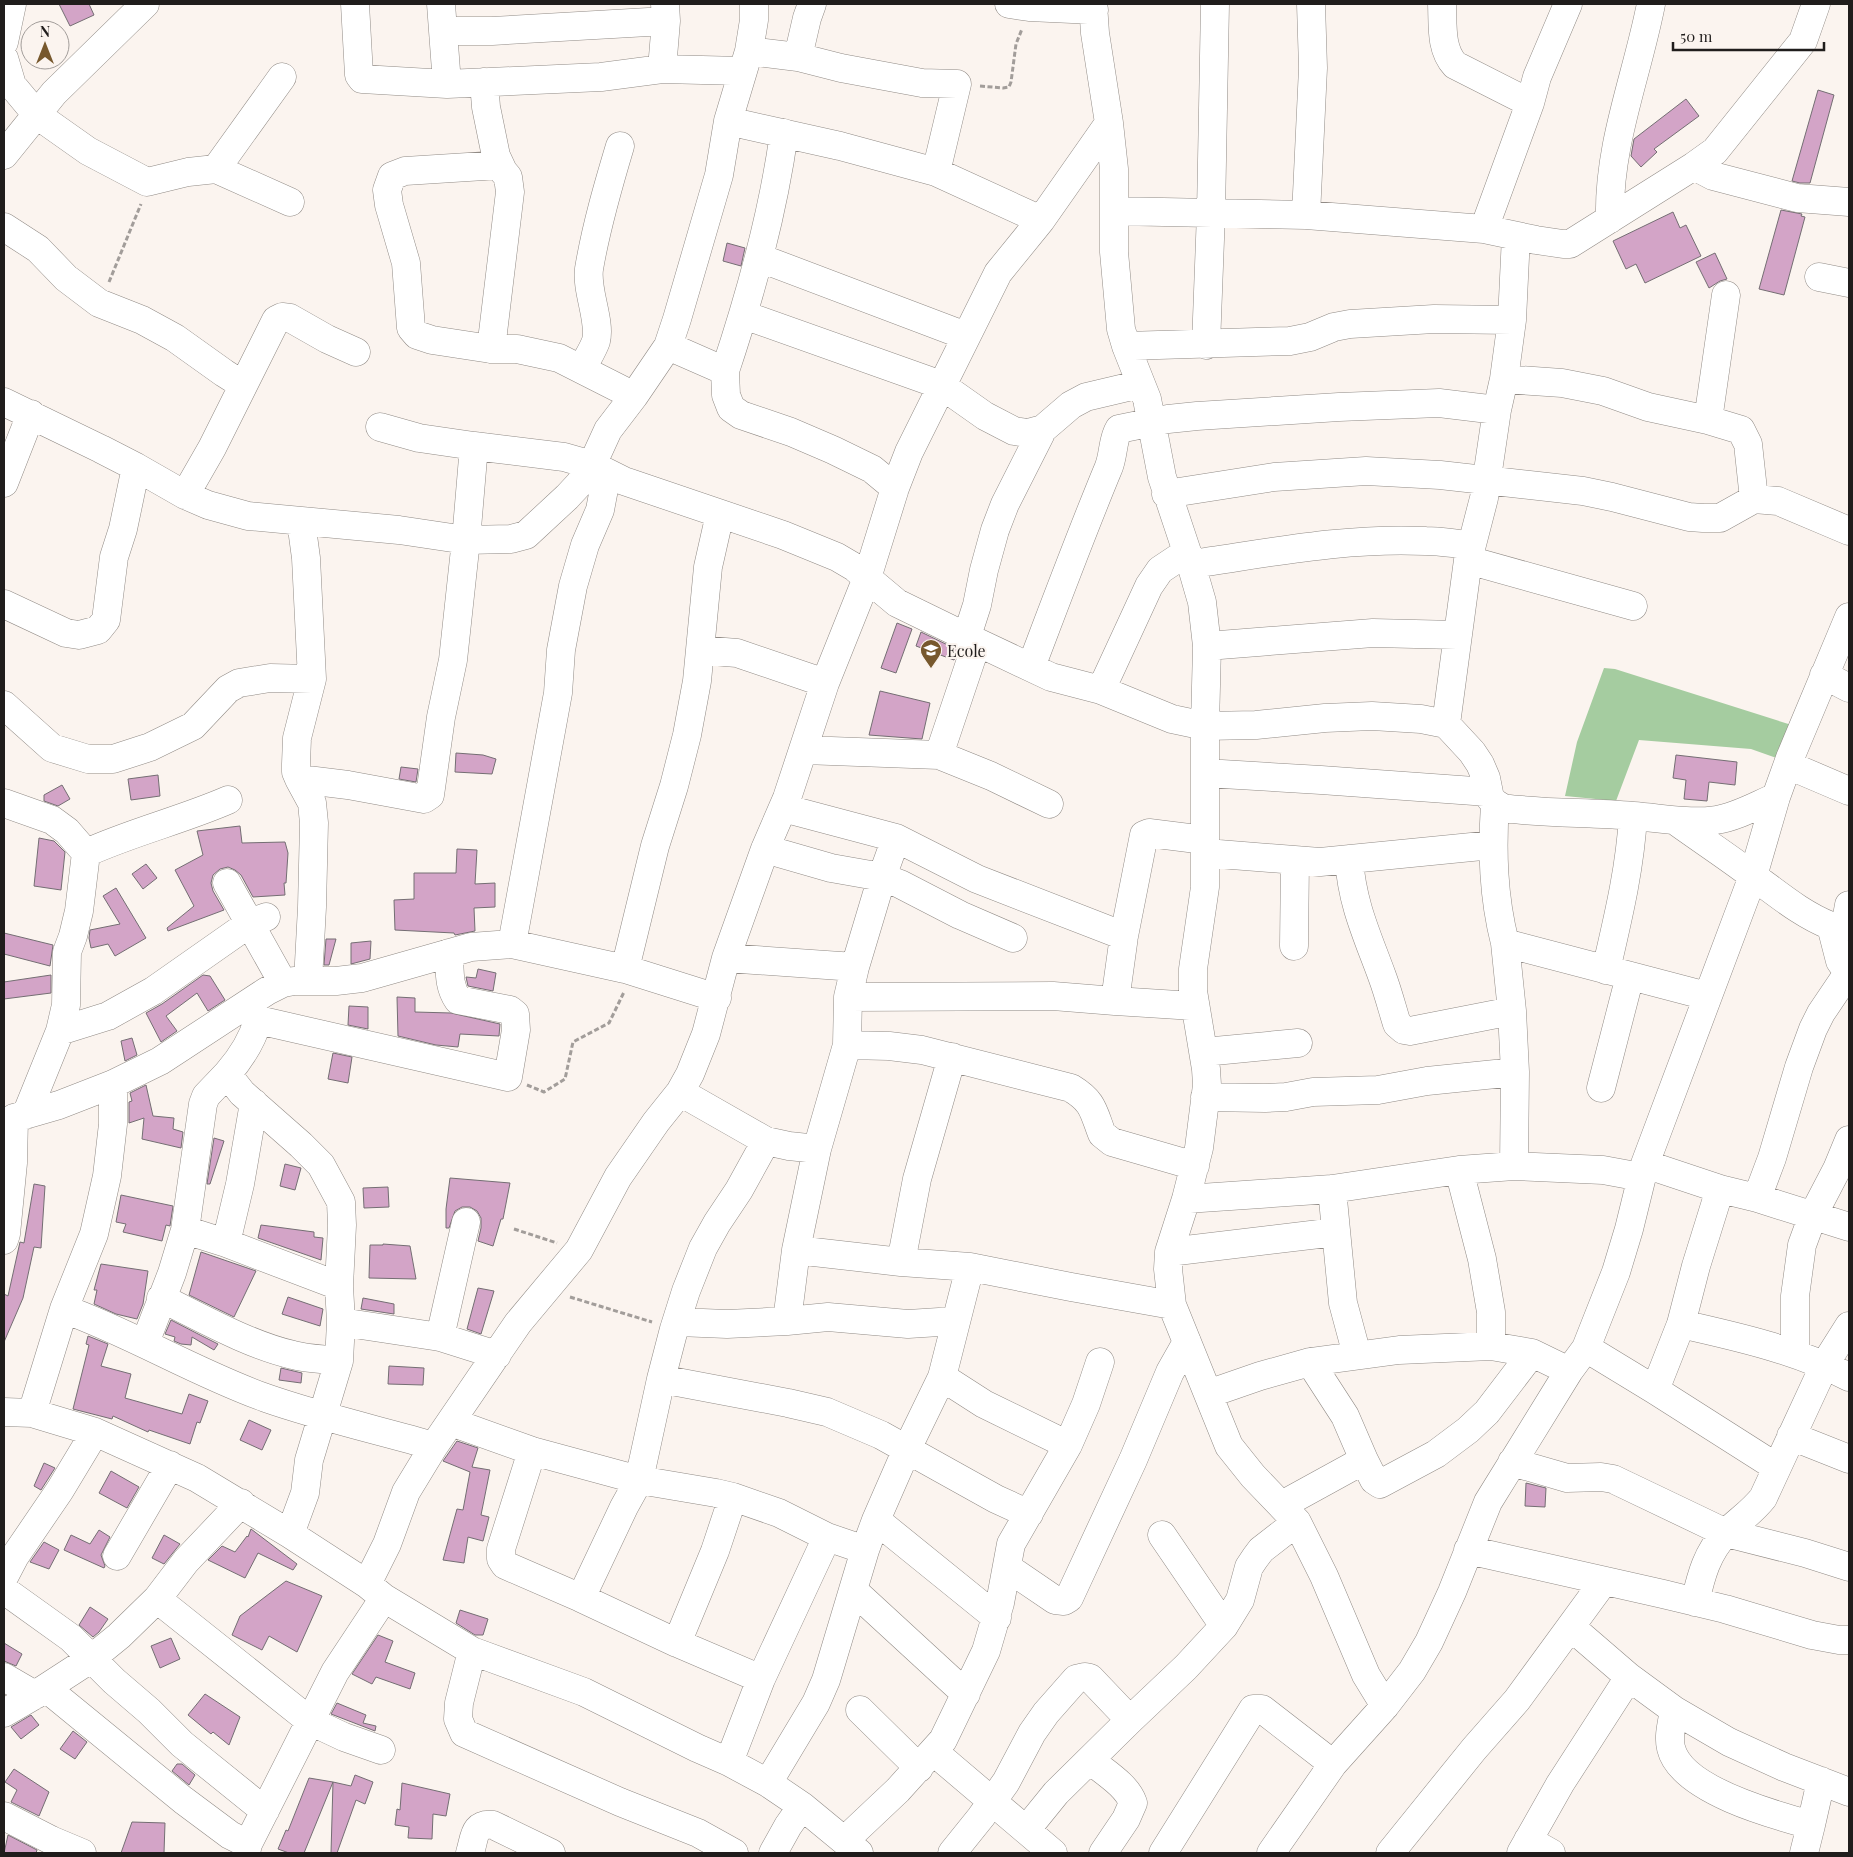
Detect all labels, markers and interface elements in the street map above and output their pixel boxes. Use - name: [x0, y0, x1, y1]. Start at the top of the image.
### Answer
- north arrow: [20, 20, 70, 70]
- scale bar: [1673, 20, 1824, 52]
- text: N: [40, 22, 50, 41]
- text: 50 m: [1680, 26, 1713, 46]
- school or university icon: Ecole: [919, 638, 943, 669]
- place label: Ecole: [947, 640, 986, 661]

